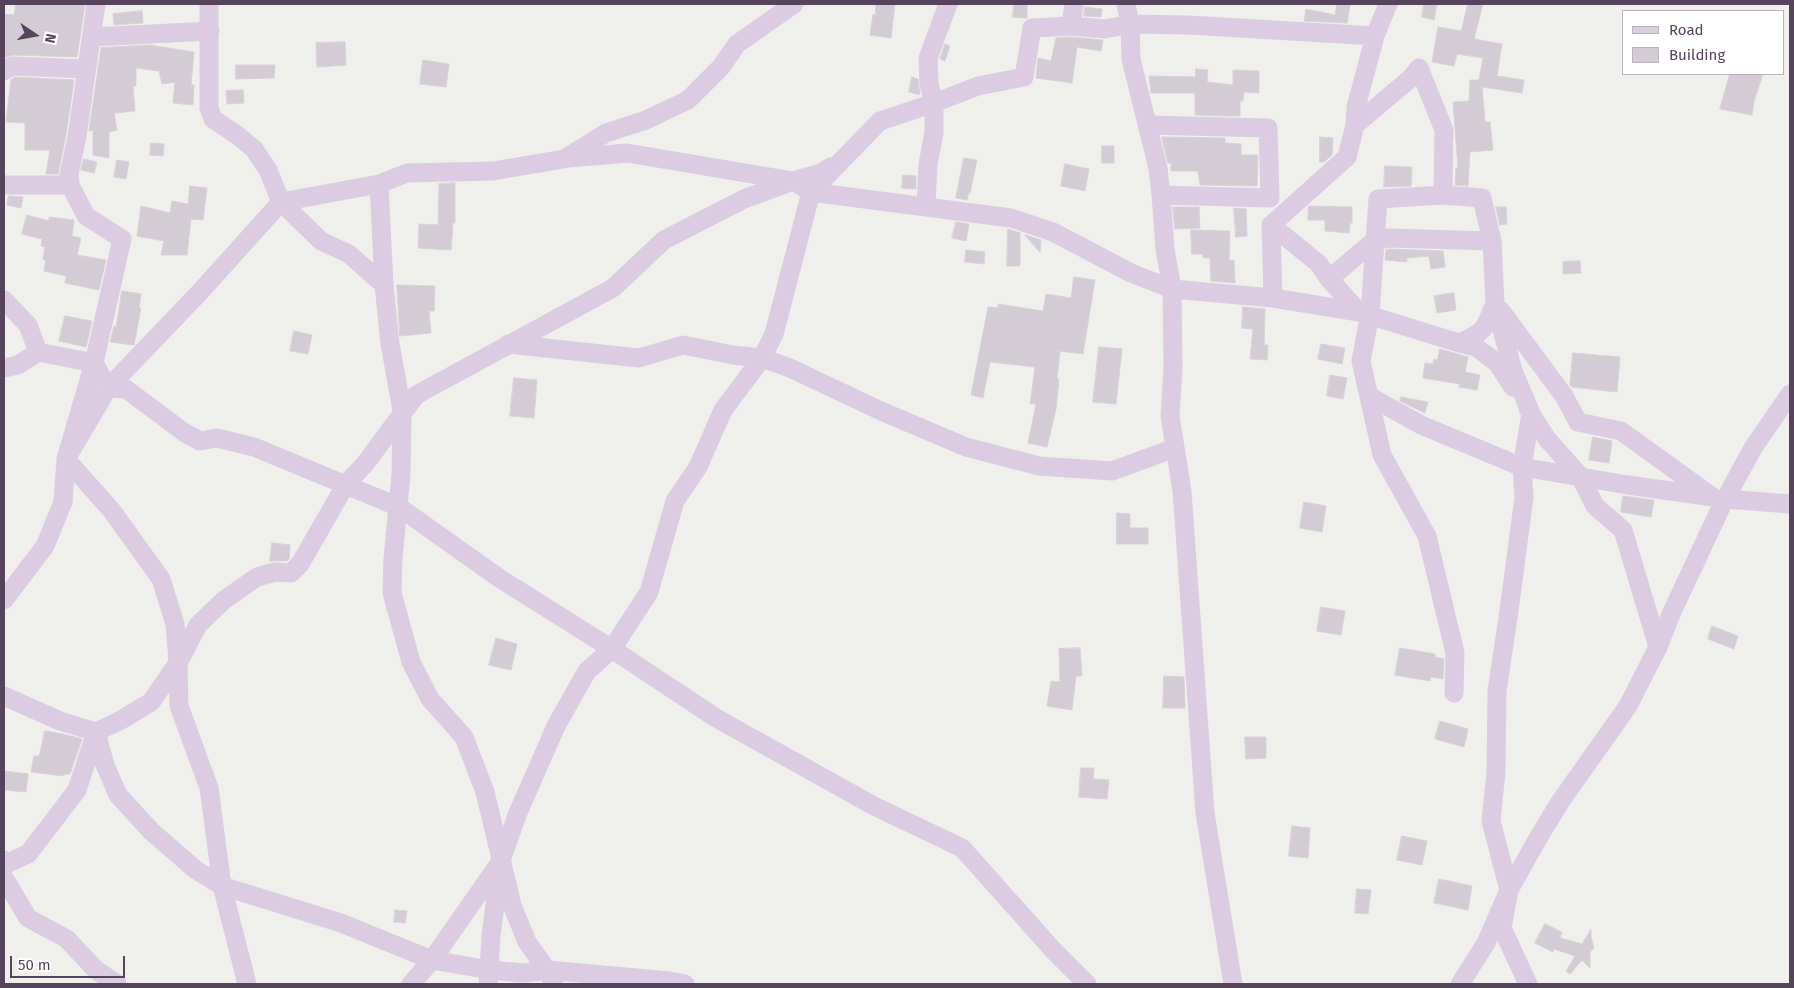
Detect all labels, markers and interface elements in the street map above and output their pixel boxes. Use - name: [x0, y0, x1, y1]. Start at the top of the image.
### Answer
- north arrow: [10, 10, 60, 60]
- legend: [1622, 10, 1784, 75]
- text: Road: [1669, 21, 1704, 39]
- text: N: [41, 32, 59, 45]
- text: Building: [1669, 46, 1725, 64]
- scale bar: [12, 946, 128, 978]
- text: 50 m: [18, 956, 51, 974]

